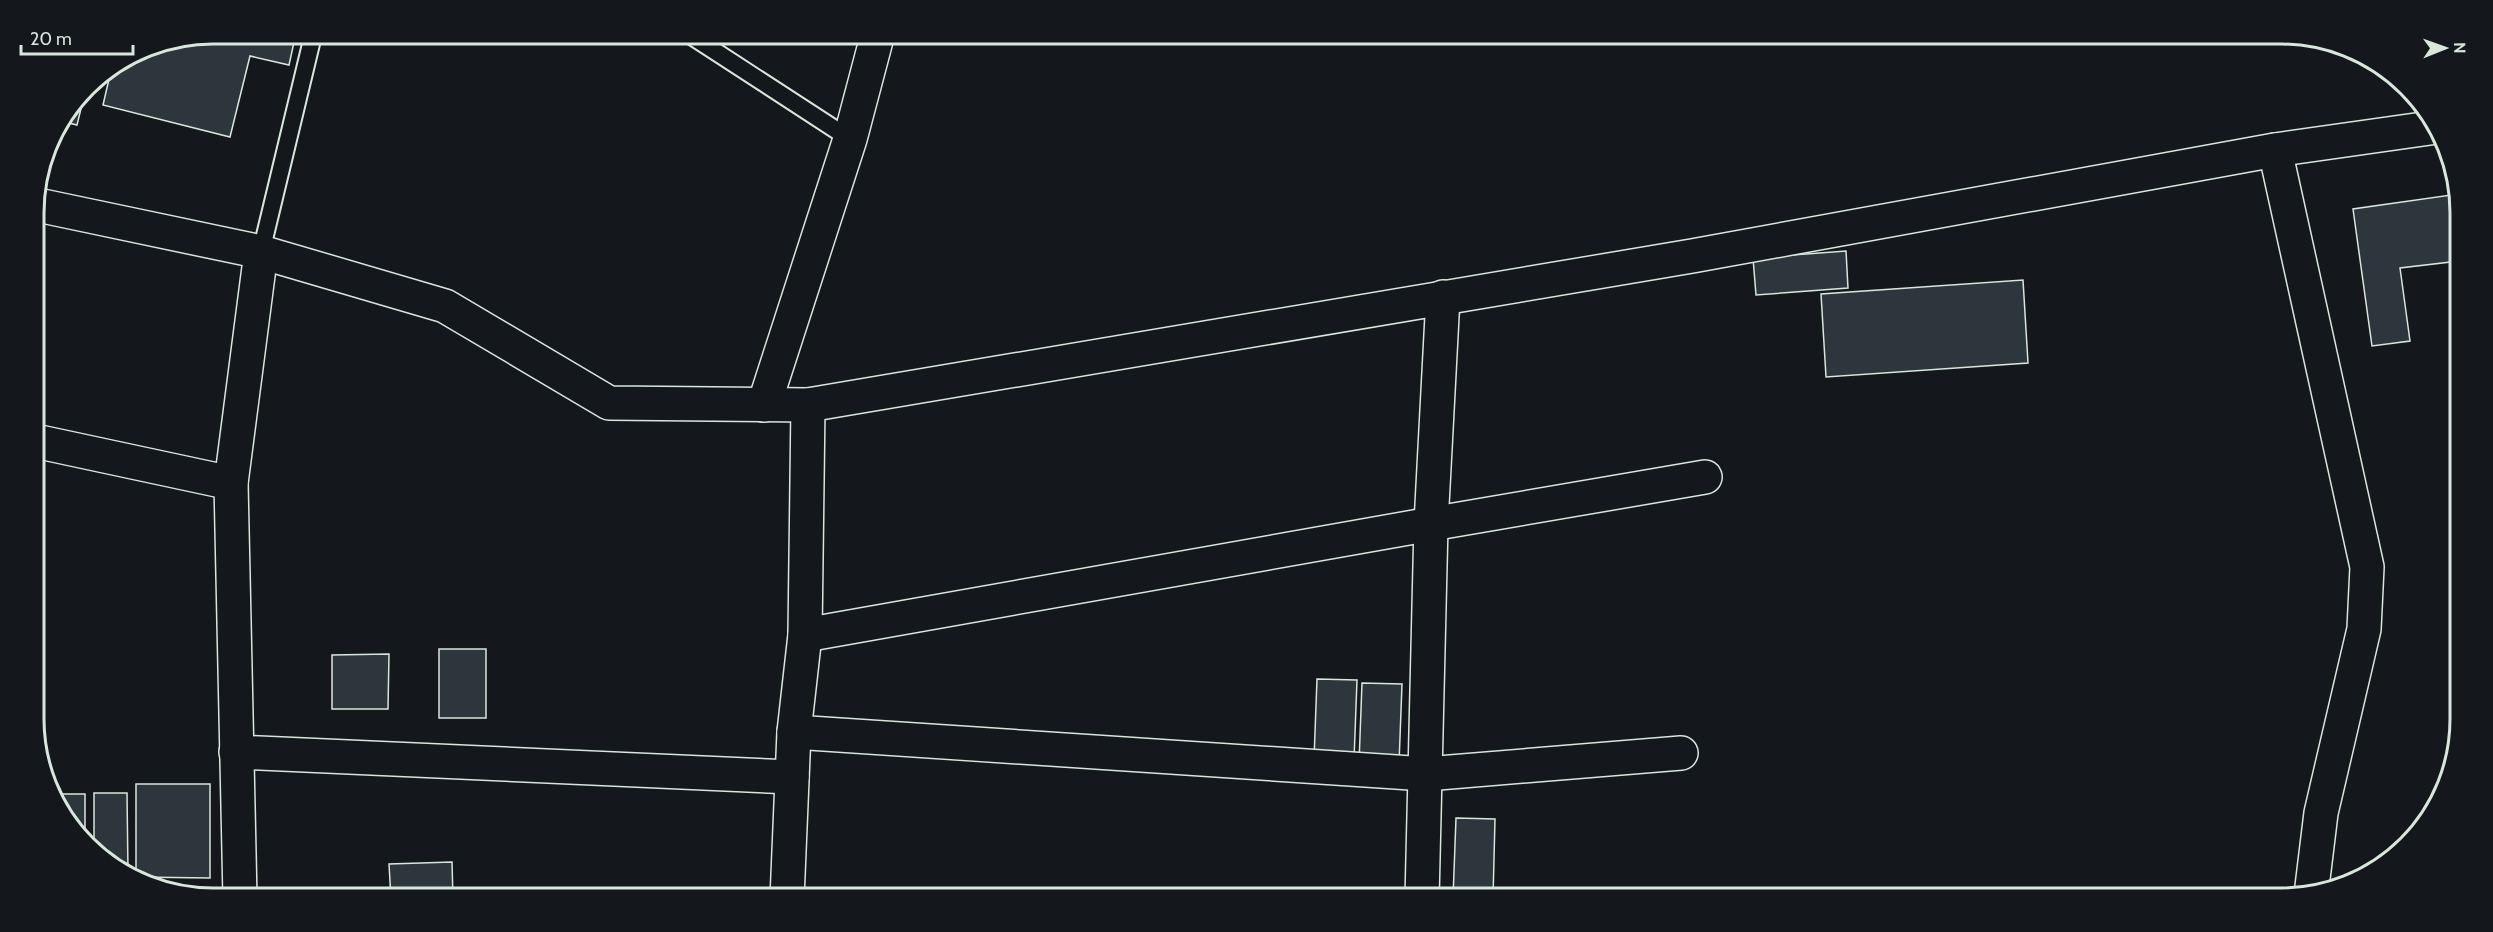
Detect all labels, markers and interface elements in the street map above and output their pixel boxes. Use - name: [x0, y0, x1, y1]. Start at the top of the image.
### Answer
- scale bar: [21, 18, 134, 56]
- north arrow: [2415, 18, 2475, 78]
- text: 20 m: [30, 28, 72, 50]
- text: N: [2450, 42, 2469, 54]

